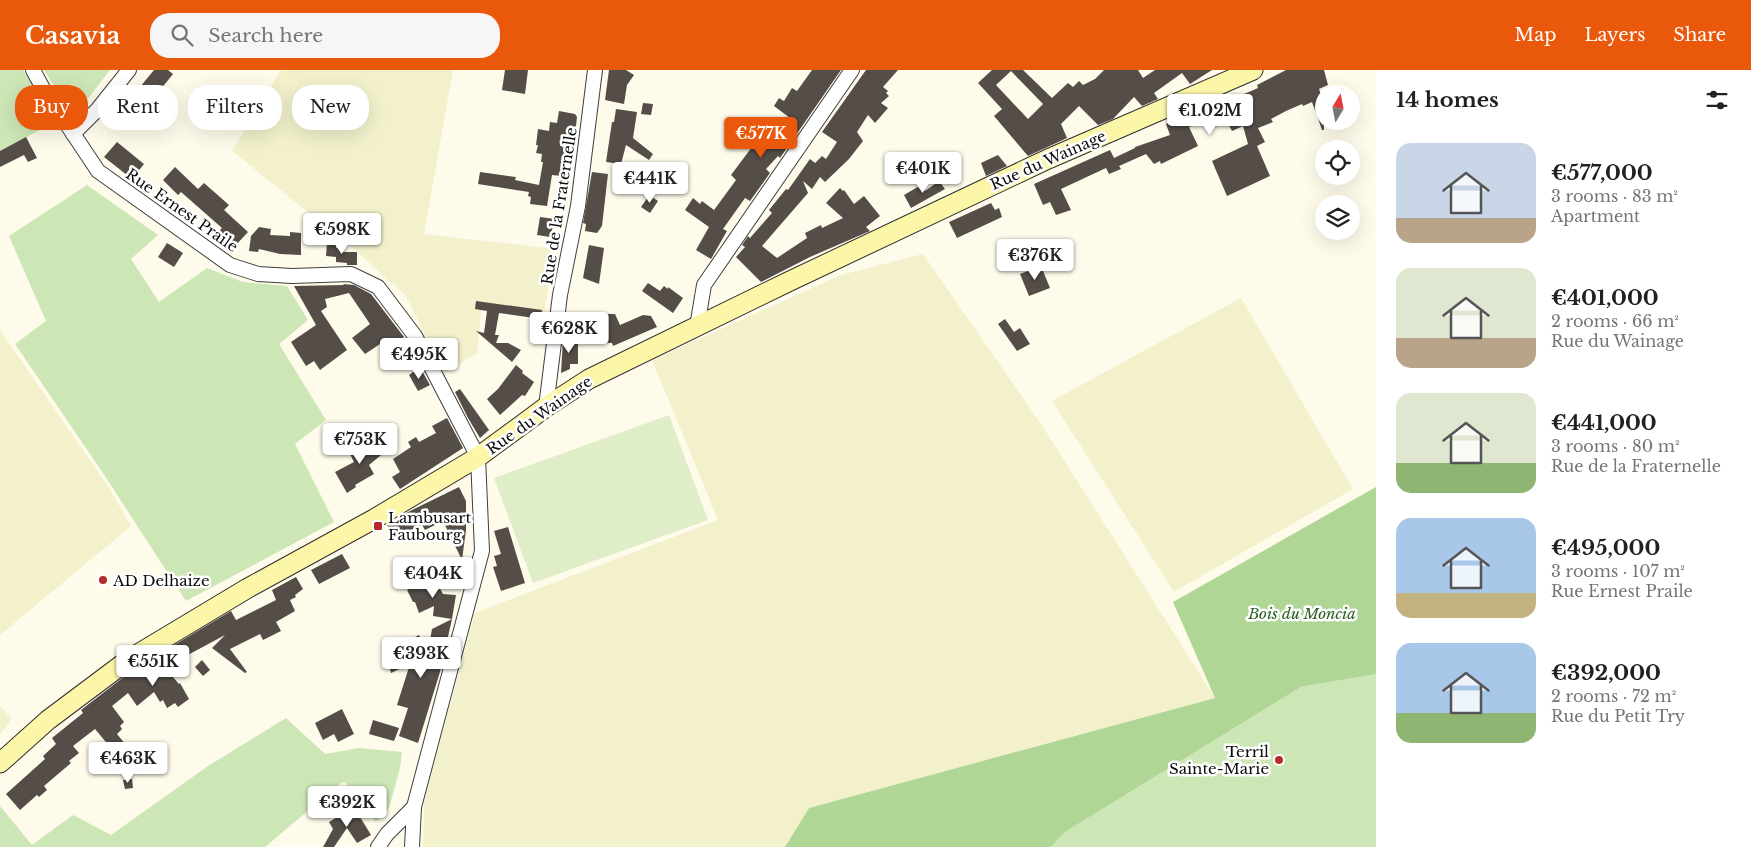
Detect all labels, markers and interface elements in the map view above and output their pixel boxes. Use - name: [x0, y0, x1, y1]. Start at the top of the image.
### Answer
- search box: [150, 13, 500, 58]
- text: Casavia: [25, 21, 120, 50]
- icon: search: [168, 21, 196, 49]
- text: Search here: [208, 24, 323, 47]
- text: Map: [1515, 24, 1556, 46]
- text: Layers: [1584, 24, 1645, 46]
- text: Share: [1673, 24, 1726, 46]
- chip: Buy: [15, 85, 88, 130]
- chip: Rent: [98, 85, 178, 130]
- chip: Filters: [188, 85, 282, 130]
- chip: New: [292, 85, 369, 130]
- north arrow: [1315, 85, 1360, 130]
- map controls: [1315, 85, 1360, 240]
- icon: filters: [1703, 86, 1731, 114]
- text: 14 homes: [1396, 87, 1499, 113]
- pin: €1.02M: [1169, 93, 1251, 136]
- text: €1.02M: [1178, 100, 1242, 120]
- pin: €577K: [726, 116, 796, 159]
- text: €577K: [735, 123, 787, 143]
- street label: Rue de la Fraternelle: [537, 126, 581, 286]
- street label: Rue du Wainage: [987, 126, 1109, 194]
- button: locate: [1315, 140, 1360, 185]
- pin: €401K: [888, 152, 958, 194]
- text: €401K: [895, 158, 951, 178]
- text: €577,000: [1551, 160, 1653, 186]
- pin: €441K: [615, 162, 685, 204]
- icon: home: [1436, 163, 1496, 223]
- street label: Rue Ernest Praile: [122, 164, 242, 256]
- text: €441K: [623, 168, 677, 188]
- text: 3 rooms · 83 m²: [1551, 186, 1678, 206]
- button: layers: [1315, 195, 1360, 240]
- text: Apartment: [1551, 206, 1640, 226]
- pin: €598K: [307, 212, 377, 255]
- text: €598K: [314, 219, 370, 239]
- pin: €376K: [1000, 238, 1070, 281]
- text: €376K: [1008, 245, 1062, 265]
- text: €401,000: [1551, 285, 1659, 311]
- icon: home: [1436, 288, 1496, 348]
- text: 2 rooms · 66 m²: [1551, 311, 1679, 331]
- pin: €628K: [534, 312, 604, 354]
- text: €628K: [541, 318, 597, 338]
- text: Rue du Wainage: [1551, 331, 1684, 351]
- pin: €495K: [384, 338, 454, 380]
- text: €495K: [391, 344, 447, 364]
- street label: Rue du Wainage: [483, 371, 595, 459]
- text: €441,000: [1551, 410, 1657, 436]
- icon: home: [1436, 413, 1496, 473]
- pin: €753K: [325, 422, 395, 465]
- text: €753K: [333, 429, 387, 449]
- text: 3 rooms · 80 m²: [1551, 436, 1679, 456]
- text: Rue de la Fraternelle: [1551, 456, 1721, 476]
- place label: Lambusart Faubourg: [388, 508, 471, 544]
- marker: Lambusart Faubourg: [372, 520, 384, 532]
- text: €495,000: [1551, 535, 1660, 561]
- icon: home: [1436, 538, 1496, 598]
- pin: €404K: [398, 556, 468, 599]
- text: 3 rooms · 107 m²: [1551, 561, 1685, 581]
- text: €404K: [404, 563, 462, 583]
- place label: AD Delhaize: [112, 571, 210, 590]
- marker: AD Delhaize: [97, 574, 109, 586]
- text: Rue Ernest Praile: [1551, 581, 1693, 601]
- park label: Bois du Moncia: [1247, 604, 1356, 623]
- pin: €393K: [386, 636, 456, 679]
- text: €393K: [393, 643, 449, 663]
- pin: €551K: [118, 644, 188, 687]
- text: €551K: [127, 651, 179, 671]
- text: €392,000: [1551, 660, 1661, 686]
- icon: home: [1436, 663, 1496, 723]
- text: 2 rooms · 72 m²: [1551, 686, 1676, 706]
- text: Rue du Petit Try: [1551, 706, 1685, 726]
- pin: €463K: [93, 742, 163, 784]
- place label: Terril Sainte-Marie: [1169, 742, 1269, 778]
- text: €463K: [100, 748, 156, 768]
- marker: Terril Sainte-Marie: [1273, 754, 1285, 766]
- pin: €392K: [312, 786, 382, 828]
- text: €392K: [319, 792, 375, 812]

